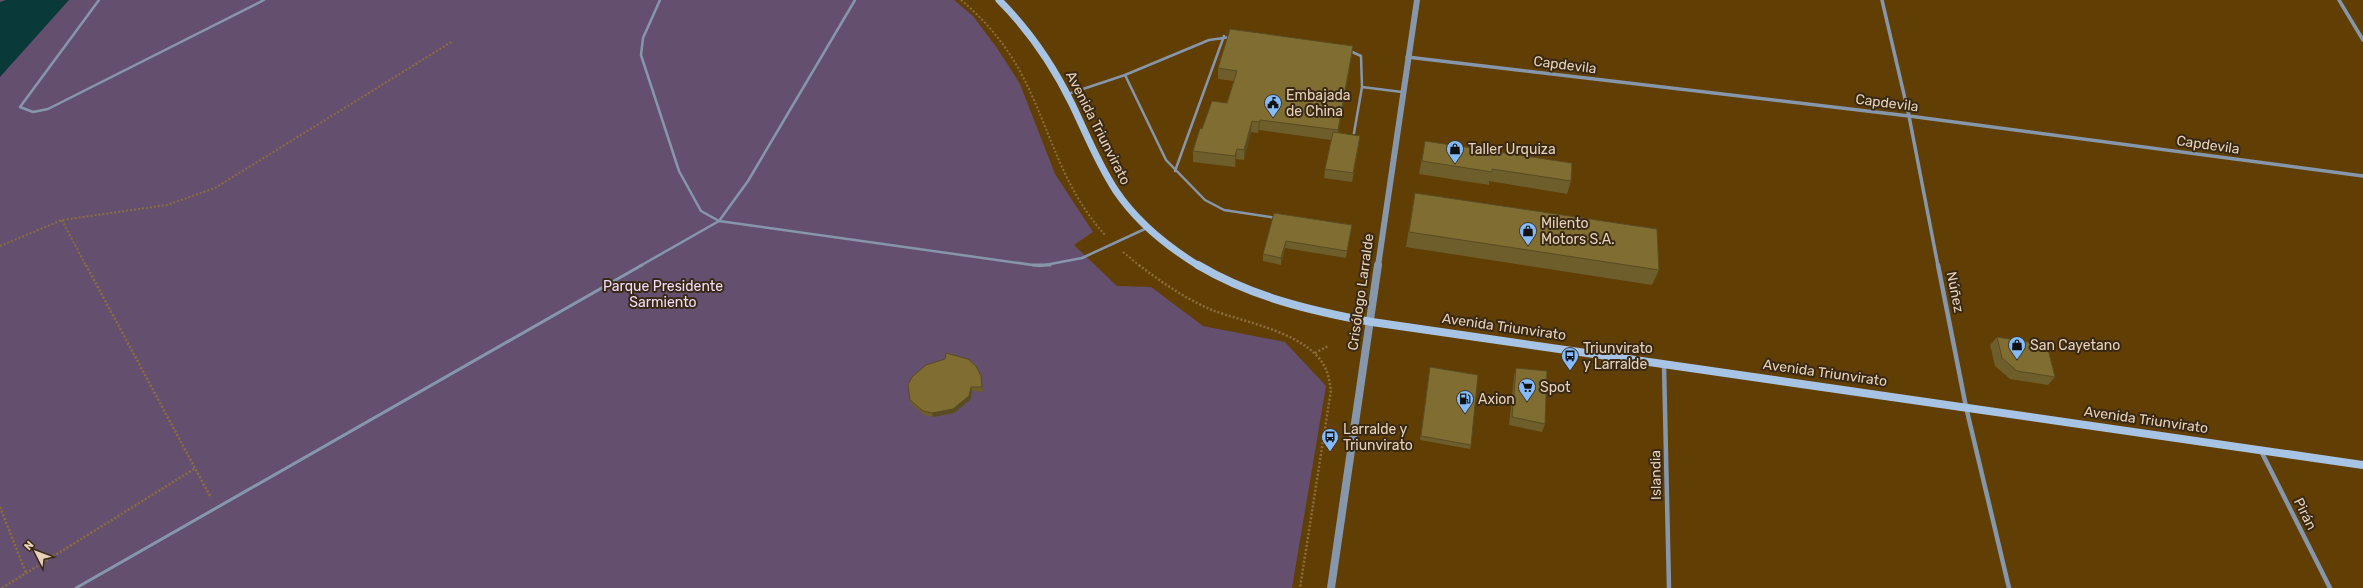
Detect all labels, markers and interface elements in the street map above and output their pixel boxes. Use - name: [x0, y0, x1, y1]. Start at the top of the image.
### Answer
- street label: Capdevila: [1532, 53, 1598, 77]
- street label: Avenida Triunvirato: [1062, 68, 1134, 188]
- place label: Embajada de China: [1286, 87, 1350, 120]
- street label: Capdevila: [1854, 91, 1920, 115]
- public building icon: Embajada de China: [1263, 93, 1283, 118]
- street label: Capdevila: [2175, 132, 2241, 158]
- shop icon: Taller Urquiza: [1445, 139, 1465, 164]
- place label: Taller Urquiza: [1468, 141, 1556, 158]
- place label: Milento Motors S.A.: [1541, 215, 1615, 248]
- shop icon: Milento Motors S.A.: [1518, 221, 1538, 246]
- street label: Crisólogo Larralde: [1344, 232, 1378, 352]
- street label: Núñez: [1943, 270, 1967, 314]
- park label: Parque Presidente Sarmiento: [603, 278, 723, 311]
- street label: Avenida Triunvirato: [1441, 310, 1567, 344]
- shop icon: San Cayetano: [2007, 335, 2027, 360]
- place label: San Cayetano: [2030, 337, 2120, 354]
- place label: Triunvirato y Larralde: [1583, 340, 1653, 373]
- bus stop icon: Triunvirato y Larralde: [1560, 346, 1580, 371]
- street label: Avenida Triunvirato: [1762, 356, 1888, 390]
- supermarket icon: Spot: [1517, 377, 1537, 402]
- place label: Spot: [1540, 379, 1571, 396]
- fuel station icon: Axion: [1455, 389, 1475, 414]
- place label: Axion: [1478, 391, 1515, 408]
- street label: Avenida Triunvirato: [2083, 403, 2209, 437]
- place label: Larralde y Triunvirato: [1343, 421, 1413, 454]
- bus stop icon: Larralde y Triunvirato: [1320, 427, 1340, 452]
- street label: Islandia: [1647, 450, 1665, 500]
- street label: Pirán: [2290, 495, 2320, 533]
- north arrow: [16, 532, 56, 572]
- text: N: [21, 538, 36, 553]

